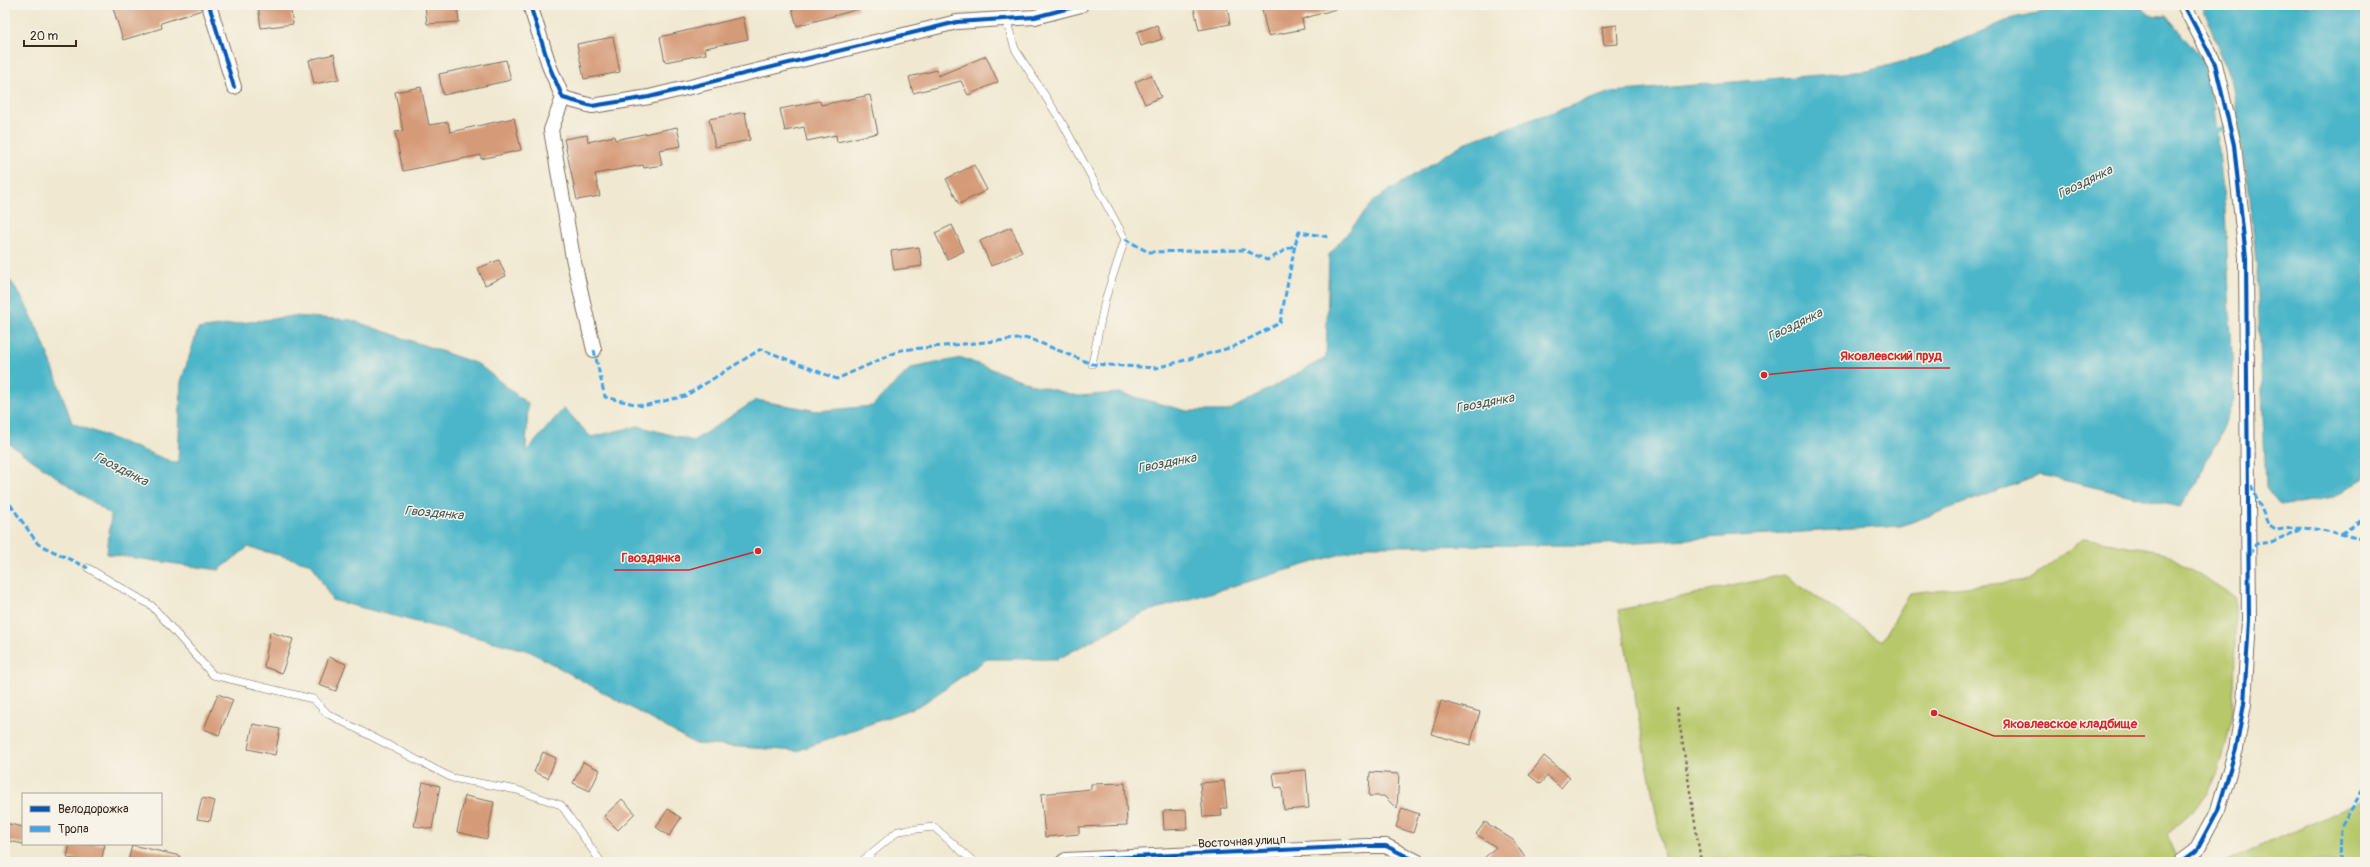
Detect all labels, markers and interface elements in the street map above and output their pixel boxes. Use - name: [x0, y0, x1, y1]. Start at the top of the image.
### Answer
- scale bar: [24, 22, 76, 48]
- text: 20 m: [30, 29, 59, 44]
- water label: Гвоздянка: [2055, 161, 2116, 202]
- water label: Гвоздянка: [1765, 304, 1826, 345]
- callout: Яковлевский пруд: [1832, 343, 1950, 368]
- text: Яковлевский пруд: [1840, 348, 1942, 364]
- water label: Гвоздянка: [1455, 389, 1516, 416]
- water label: Гвоздянка: [91, 448, 152, 490]
- water label: Гвоздянка: [1137, 449, 1198, 476]
- water label: Гвоздянка: [404, 502, 465, 524]
- callout: Гвоздянка: [614, 545, 689, 570]
- text: Гвоздянка: [621, 550, 681, 566]
- callout: Яковлевское кладбище: [1994, 711, 2145, 736]
- text: Яковлевское кладбище: [2003, 716, 2138, 732]
- legend: [22, 793, 162, 845]
- text: Велодорожка: [58, 802, 129, 817]
- text: Тропа: [58, 822, 89, 837]
- street label: Восточная улицп: [1198, 832, 1286, 852]

